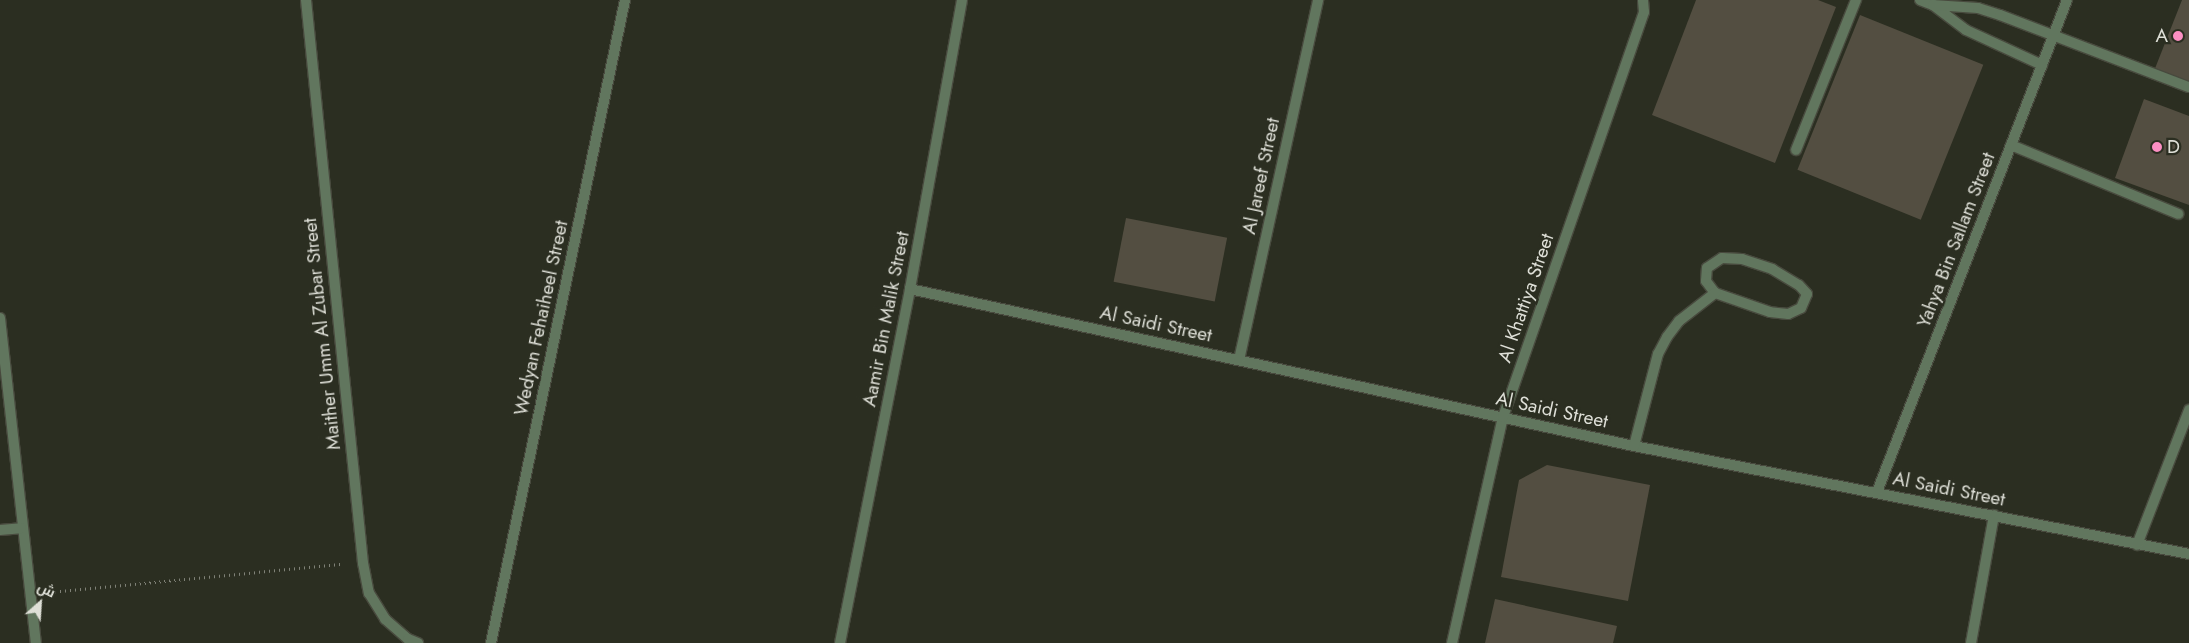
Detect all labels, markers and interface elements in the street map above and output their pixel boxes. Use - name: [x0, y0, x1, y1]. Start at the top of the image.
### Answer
- place label: A: [2155, 25, 2168, 47]
- marker: A: [2172, 30, 2184, 42]
- street label: Al Jareef Street: [1238, 116, 1284, 236]
- place label: D: [2167, 136, 2180, 158]
- marker: D: [2151, 141, 2163, 153]
- street label: Yahya Bin Sallam Street: [1912, 149, 2000, 331]
- street label: Maither Umm Al Zubar Street: [298, 217, 346, 451]
- street label: Wedyan Fehaiheel Street: [509, 218, 573, 418]
- street label: Aamir Bin Malik Street: [858, 229, 914, 409]
- street label: Al Khattiya Street: [1493, 230, 1559, 366]
- street label: Al Saidi Street: [1098, 301, 1214, 347]
- street label: Al Saidi Street: [1494, 387, 1610, 433]
- street label: Al Saidi Street: [1891, 467, 2007, 511]
- text: ش: [34, 577, 59, 602]
- north arrow: [15, 578, 65, 628]

